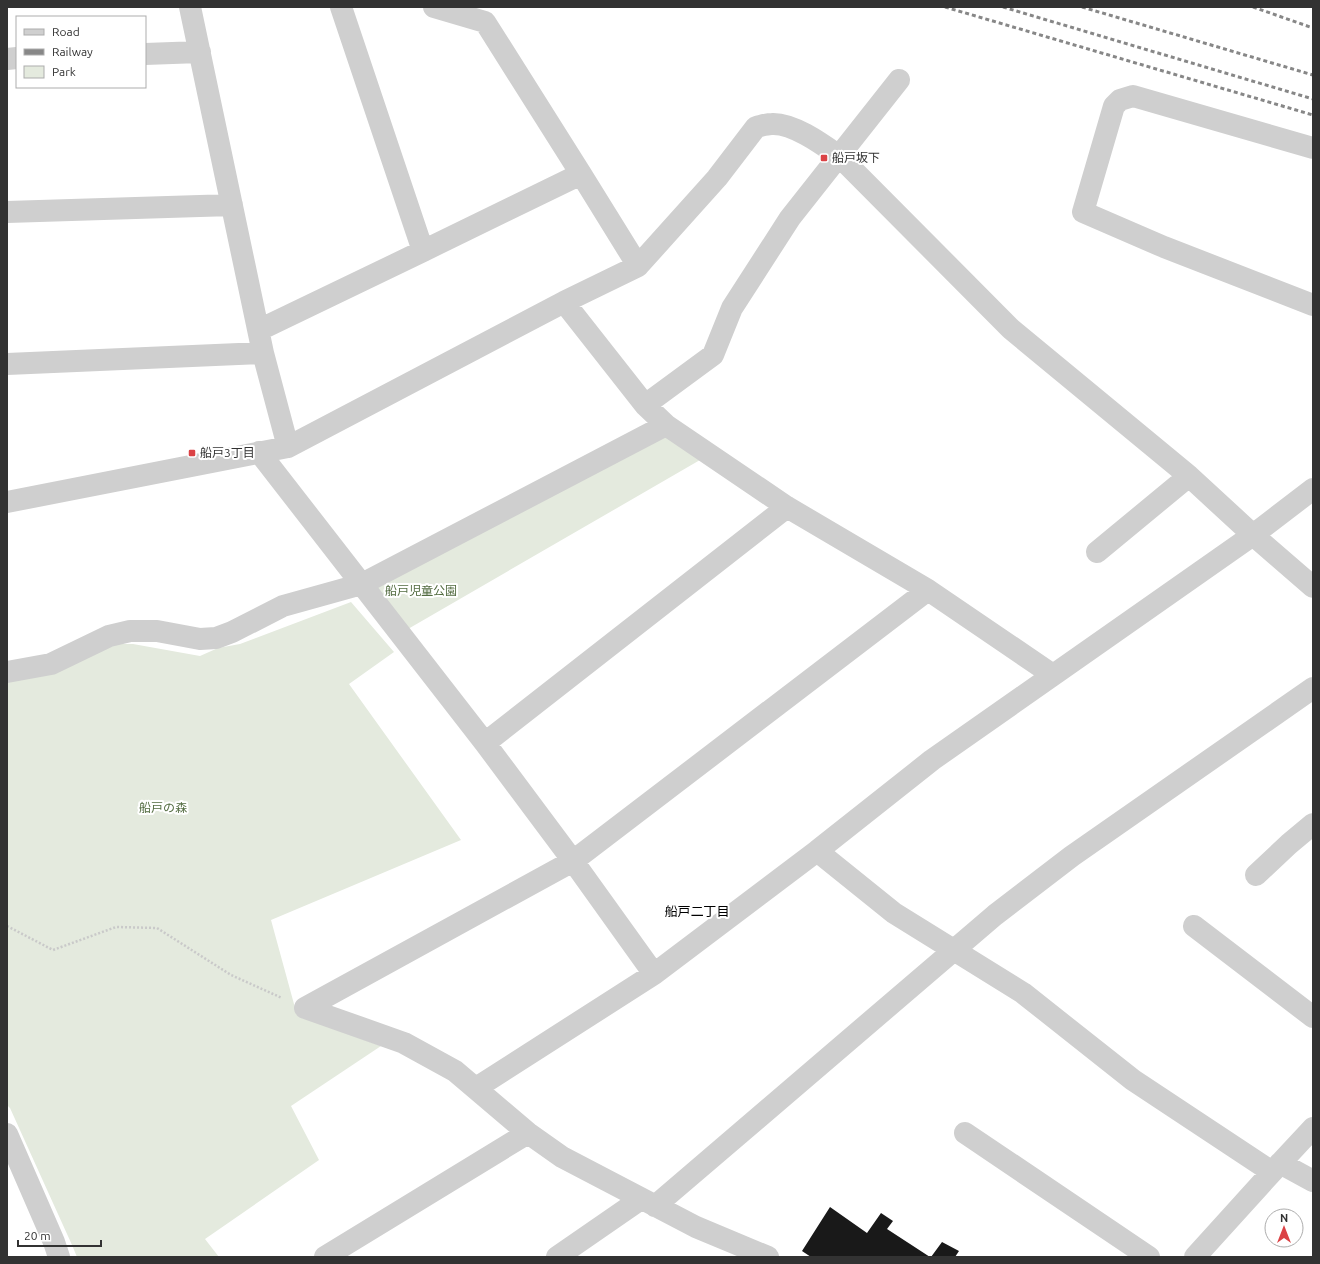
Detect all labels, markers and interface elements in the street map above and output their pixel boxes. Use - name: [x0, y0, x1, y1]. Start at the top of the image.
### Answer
- legend: [16, 16, 146, 88]
- text: Road: [52, 25, 80, 38]
- text: Railway: [52, 45, 93, 58]
- text: Park: [52, 65, 76, 78]
- place label: 船戸坂下: [832, 151, 880, 164]
- marker: 船戸坂下: [819, 153, 829, 163]
- place label: 船戸3丁目: [200, 446, 255, 459]
- marker: 船戸3丁目: [187, 448, 197, 458]
- park label: 船戸児童公園: [385, 584, 457, 597]
- park label: 船戸の森: [139, 801, 187, 814]
- district label: 船戸二丁目: [664, 904, 730, 918]
- north arrow: [1264, 1208, 1304, 1248]
- text: N: [1280, 1212, 1288, 1224]
- scale bar: [18, 1222, 101, 1248]
- text: 20 m: [24, 1229, 51, 1242]

